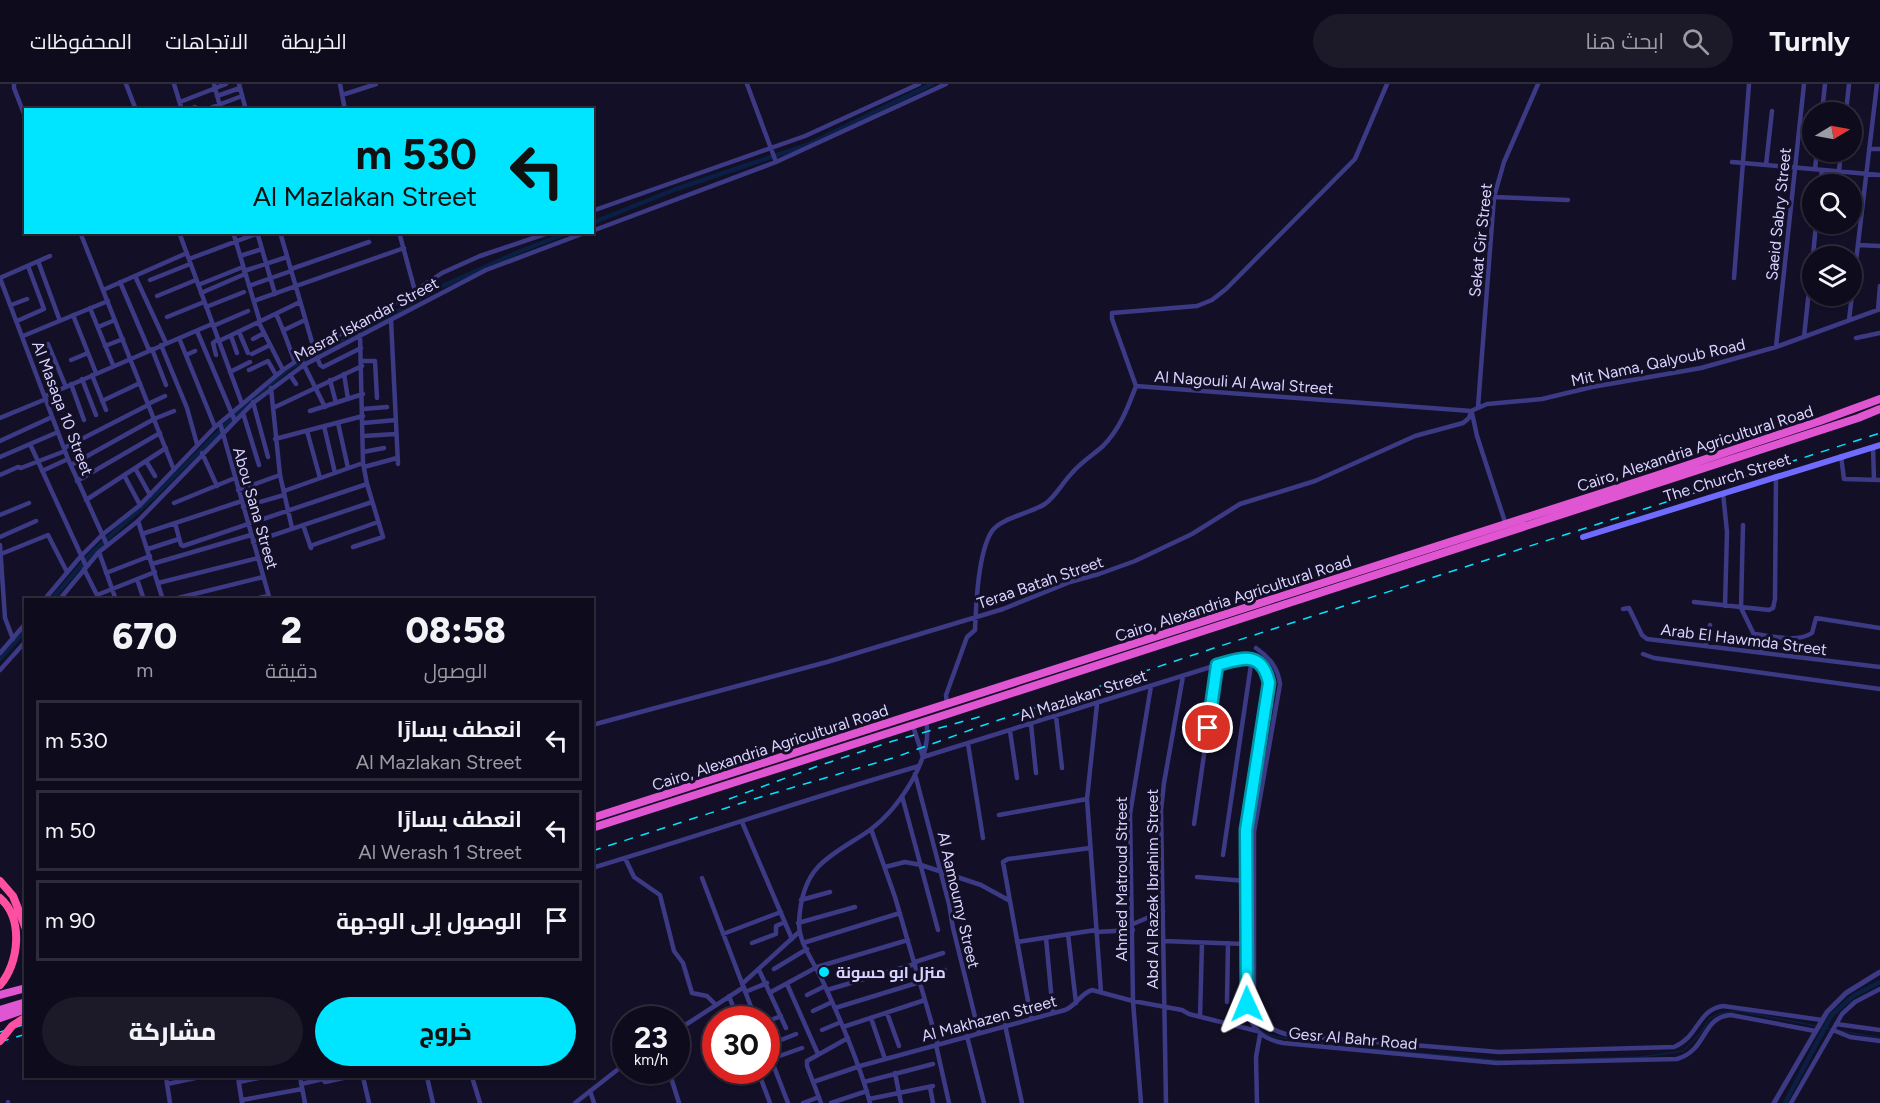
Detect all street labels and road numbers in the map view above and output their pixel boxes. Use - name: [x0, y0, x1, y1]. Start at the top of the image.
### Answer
- street label: Saeid Sabry Street: [1762, 147, 1795, 282]
- street label: Sekat Gir Street: [1465, 182, 1496, 298]
- street label: Masraf Iskandar Street: [291, 273, 442, 366]
- street label: Mit Nama, Qalyoub Road: [1569, 335, 1747, 390]
- street label: Al Masaqa 10 Street: [28, 338, 97, 478]
- street label: Al Nagouli Al Awal Street: [1154, 367, 1334, 398]
- street label: Cairo, Alexandria Agricultural Road: [1575, 401, 1816, 496]
- street label: Abou Sana Street: [229, 445, 282, 571]
- street label: The Church Street: [1661, 449, 1793, 506]
- street label: Cairo, Alexandria Agricultural Road: [1113, 551, 1354, 646]
- street label: Teraa Batah Street: [975, 552, 1106, 613]
- street label: Arab El Hawmda Street: [1660, 620, 1828, 659]
- street label: Al Mazlakan Street: [1017, 666, 1149, 725]
- street label: Cairo, Alexandria Agricultural Road: [650, 700, 891, 795]
- street label: Abd Al Razek Ibrahim Street: [1143, 789, 1162, 989]
- street label: Ahmed Matroud Street: [1112, 797, 1131, 961]
- street label: Al Aamoumy Street: [934, 830, 983, 970]
- street label: Al Makhazen Street: [919, 991, 1059, 1046]
- street label: Gesr Al Bahr Road: [1288, 1023, 1418, 1054]

